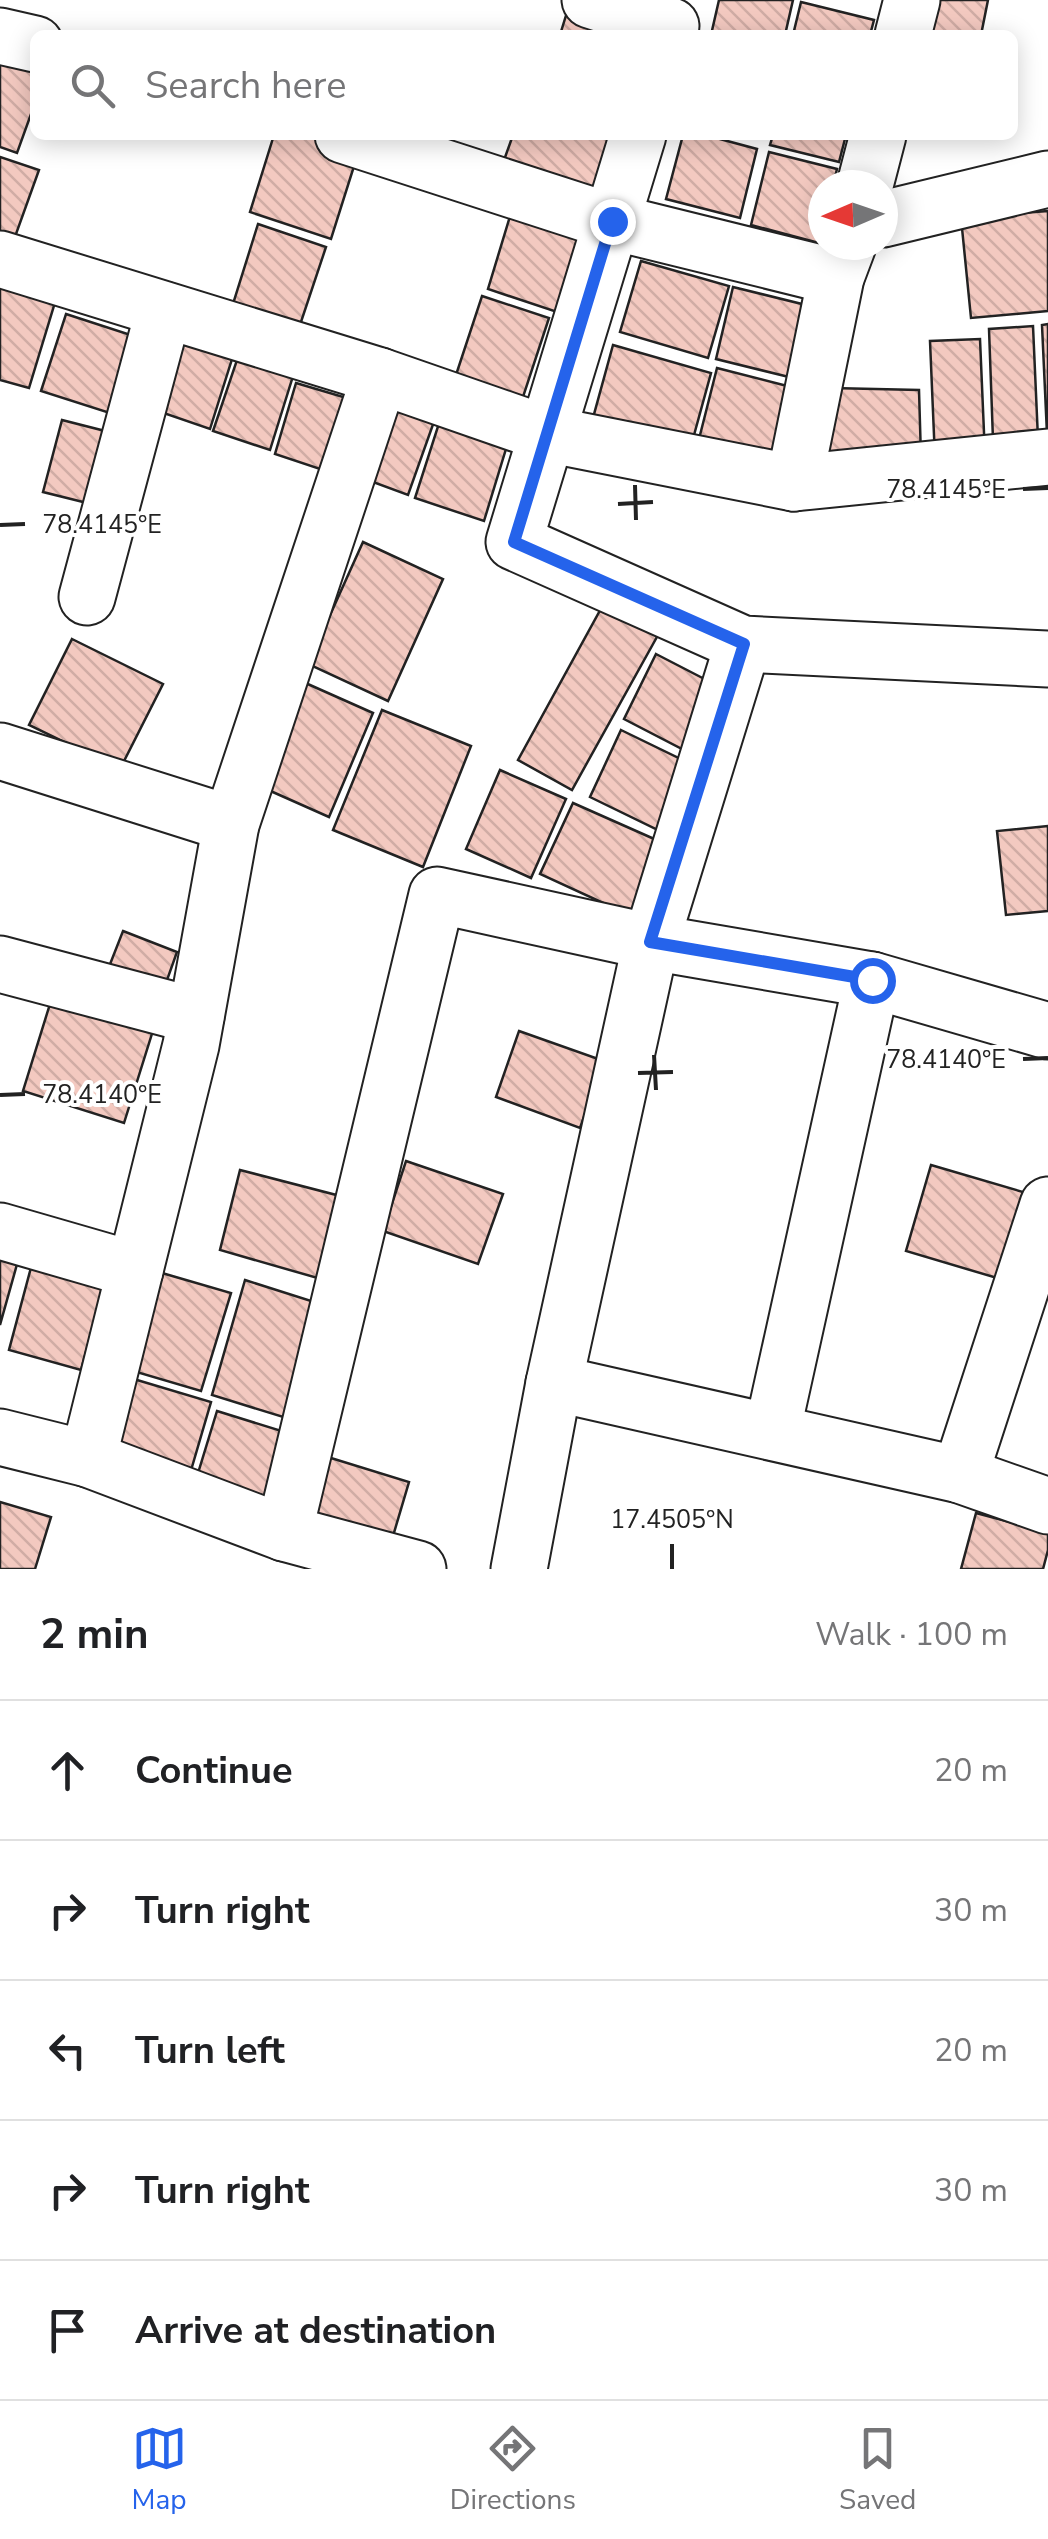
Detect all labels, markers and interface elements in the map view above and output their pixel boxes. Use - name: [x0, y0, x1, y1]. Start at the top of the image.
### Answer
- search box: [30, 30, 1018, 140]
- icon: search: [65, 58, 120, 113]
- text: Search here: [145, 60, 346, 111]
- north arrow: [808, 170, 898, 260]
- route end: [590, 199, 636, 245]
- text: 78.4145°E: [886, 473, 1006, 507]
- text: 78.4145°E: [42, 508, 162, 542]
- route start: [850, 958, 896, 1004]
- text: 78.4140°E: [886, 1043, 1006, 1077]
- text: 78.4140°E: [42, 1078, 162, 1112]
- text: 17.4505°N: [610, 1503, 734, 1537]
- text: 2 min: [40, 1606, 149, 1663]
- text: Walk · 100 m: [815, 1613, 1008, 1656]
- icon: ahead: [40, 1743, 95, 1798]
- text: Continue: [135, 1745, 293, 1796]
- text: 20 m: [934, 1749, 1008, 1792]
- icon: right: [40, 1883, 95, 1938]
- text: Turn right: [135, 1885, 310, 1936]
- text: 30 m: [934, 1889, 1008, 1932]
- icon: left: [40, 2023, 95, 2078]
- text: Turn left: [135, 2025, 285, 2076]
- text: 20 m: [934, 2029, 1008, 2072]
- icon: right: [40, 2163, 95, 2218]
- text: Turn right: [135, 2165, 310, 2216]
- text: 30 m: [934, 2169, 1008, 2212]
- icon: arrive: [40, 2303, 95, 2358]
- text: Arrive at destination: [135, 2305, 496, 2356]
- tab: Map: [132, 2421, 187, 2519]
- tab: Directions: [450, 2421, 576, 2519]
- tab: Saved: [839, 2421, 916, 2519]

